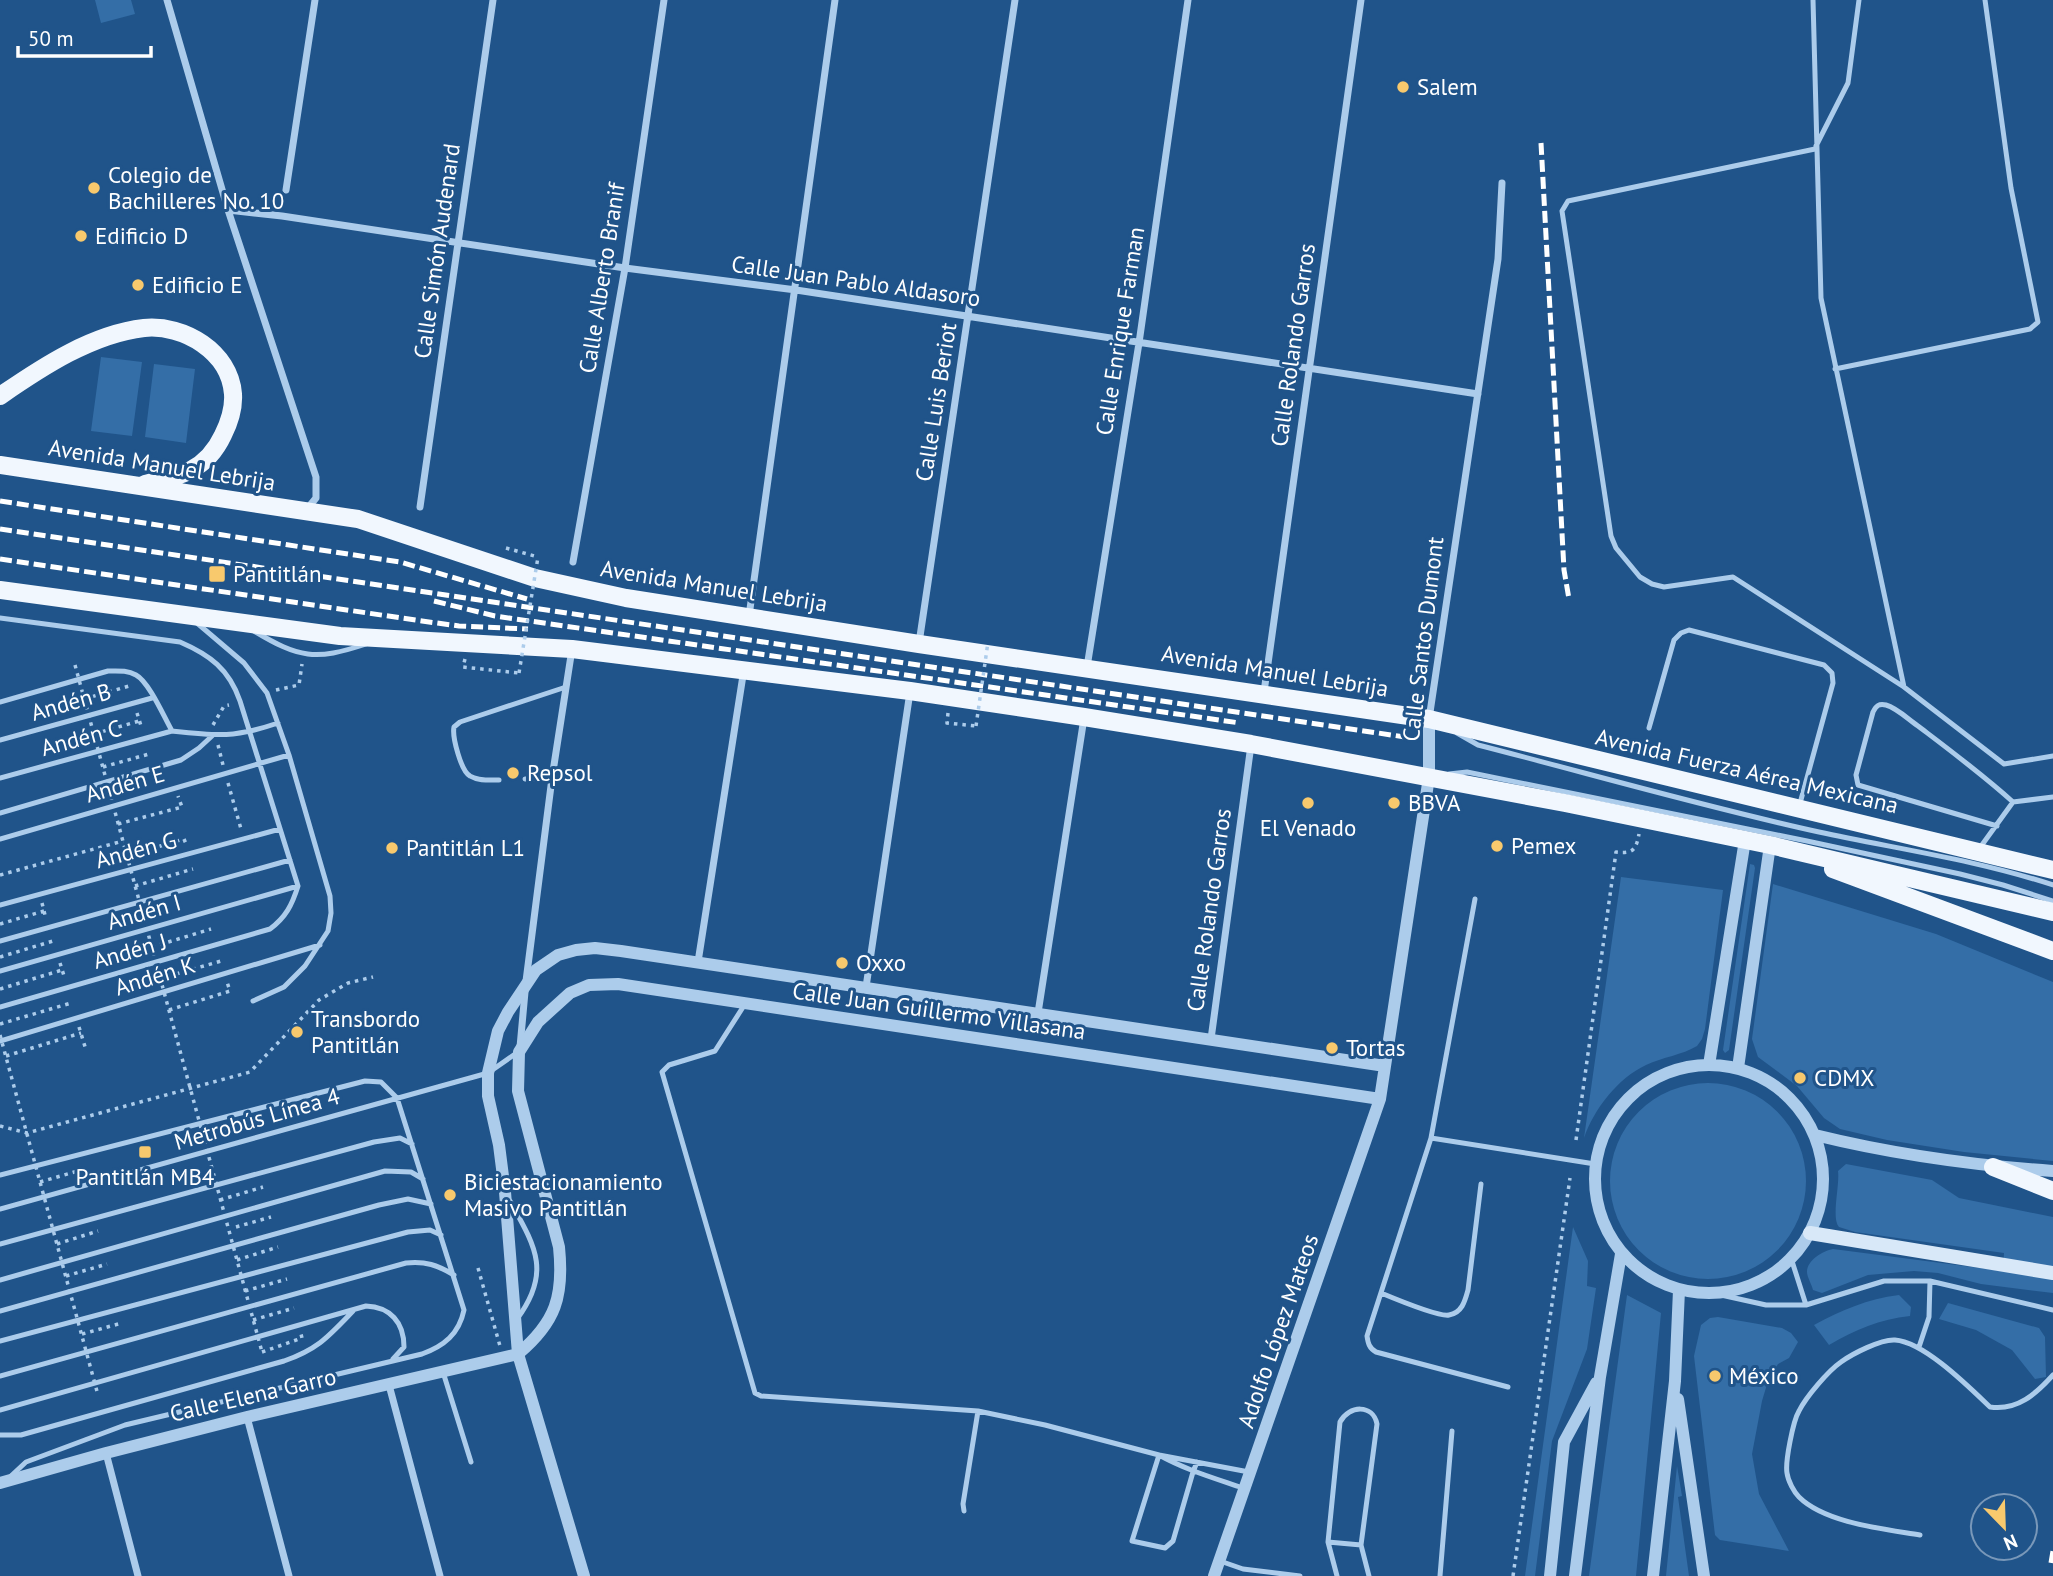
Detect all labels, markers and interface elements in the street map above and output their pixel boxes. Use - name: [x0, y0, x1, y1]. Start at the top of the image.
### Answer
- scale bar: [18, 14, 150, 58]
- text: 50 m: [28, 25, 74, 52]
- place label: Salem: [1417, 72, 1478, 101]
- marker: Salem: [1395, 79, 1411, 95]
- street label: Calle Simón Audenard: [407, 142, 466, 360]
- place label: Colegio de Bachilleres No. 10: [108, 160, 284, 215]
- street label: Calle Alberto Branif: [572, 179, 631, 375]
- marker: Colegio de Bachilleres No. 10: [86, 180, 102, 196]
- place label: Edificio D: [95, 221, 188, 250]
- street label: Calle Enrique Farman: [1089, 225, 1150, 437]
- marker: Edificio D: [73, 228, 89, 244]
- street label: Calle Rolando Garros: [1264, 241, 1321, 448]
- street label: Calle Juan Pablo Aldasoro: [730, 249, 982, 312]
- place label: Edificio E: [152, 270, 243, 299]
- marker: Edificio E: [130, 277, 146, 293]
- street label: Calle Luis Beriot: [909, 320, 962, 483]
- street label: Avenida Manuel Lebrija: [47, 432, 278, 497]
- street label: Calle Santos Dumont: [1396, 535, 1449, 743]
- street label: Avenida Manuel Lebrija: [599, 553, 830, 618]
- place label: Pantitlán: [233, 559, 322, 588]
- marker: Pantitlán: [207, 564, 227, 584]
- street label: Avenida Manuel Lebrija: [1160, 638, 1391, 703]
- street label: Andén B: [27, 676, 114, 727]
- street label: Andén C: [38, 713, 124, 762]
- street label: Avenida Fuerza Aérea Mexicana: [1593, 722, 1901, 819]
- street label: Andén E: [82, 758, 168, 809]
- place label: Repsol: [527, 758, 593, 787]
- marker: Repsol: [505, 765, 521, 781]
- place label: BBVA: [1408, 788, 1461, 817]
- marker: El Venado: [1300, 795, 1316, 811]
- marker: BBVA: [1386, 795, 1402, 811]
- street label: Calle Rolando Garros: [1180, 806, 1237, 1013]
- place label: El Venado: [1260, 813, 1356, 842]
- street label: Andén G: [92, 825, 180, 874]
- place label: Pemex: [1511, 831, 1577, 860]
- place label: Pantitlán L1: [406, 833, 525, 862]
- marker: Pemex: [1489, 838, 1505, 854]
- marker: Pantitlán L1: [384, 840, 400, 856]
- street label: Andén I: [104, 887, 184, 936]
- street label: Andén J: [90, 926, 170, 975]
- place label: Oxxo: [856, 948, 906, 977]
- street label: Andén K: [111, 950, 199, 1002]
- marker: Oxxo: [834, 955, 850, 971]
- street label: Calle Juan Guillermo Villasana: [791, 976, 1088, 1045]
- place label: Transbordo Pantitlán: [311, 1004, 420, 1059]
- marker: Transbordo Pantitlán: [289, 1024, 305, 1040]
- place label: Tortas: [1346, 1033, 1406, 1062]
- marker: Tortas: [1324, 1040, 1340, 1056]
- place label: CDMX: [1814, 1063, 1875, 1092]
- marker: CDMX: [1792, 1070, 1808, 1086]
- street label: Metrobús Línea 4: [171, 1081, 343, 1156]
- marker: Pantitlán MB4: [137, 1144, 153, 1160]
- place label: Pantitlán MB4: [76, 1162, 215, 1191]
- place label: Biciestacionamiento Masivo Pantitlán: [464, 1167, 663, 1222]
- marker: Biciestacionamiento Masivo Pantitlán: [442, 1187, 458, 1203]
- street label: Adolfo López Mateos: [1231, 1230, 1324, 1432]
- street label: Calle Elena Garro: [167, 1361, 339, 1428]
- place label: México: [1729, 1361, 1799, 1390]
- marker: México: [1707, 1368, 1723, 1384]
- north arrow: [1969, 1492, 2039, 1562]
- text: N: [2000, 1529, 2021, 1556]

